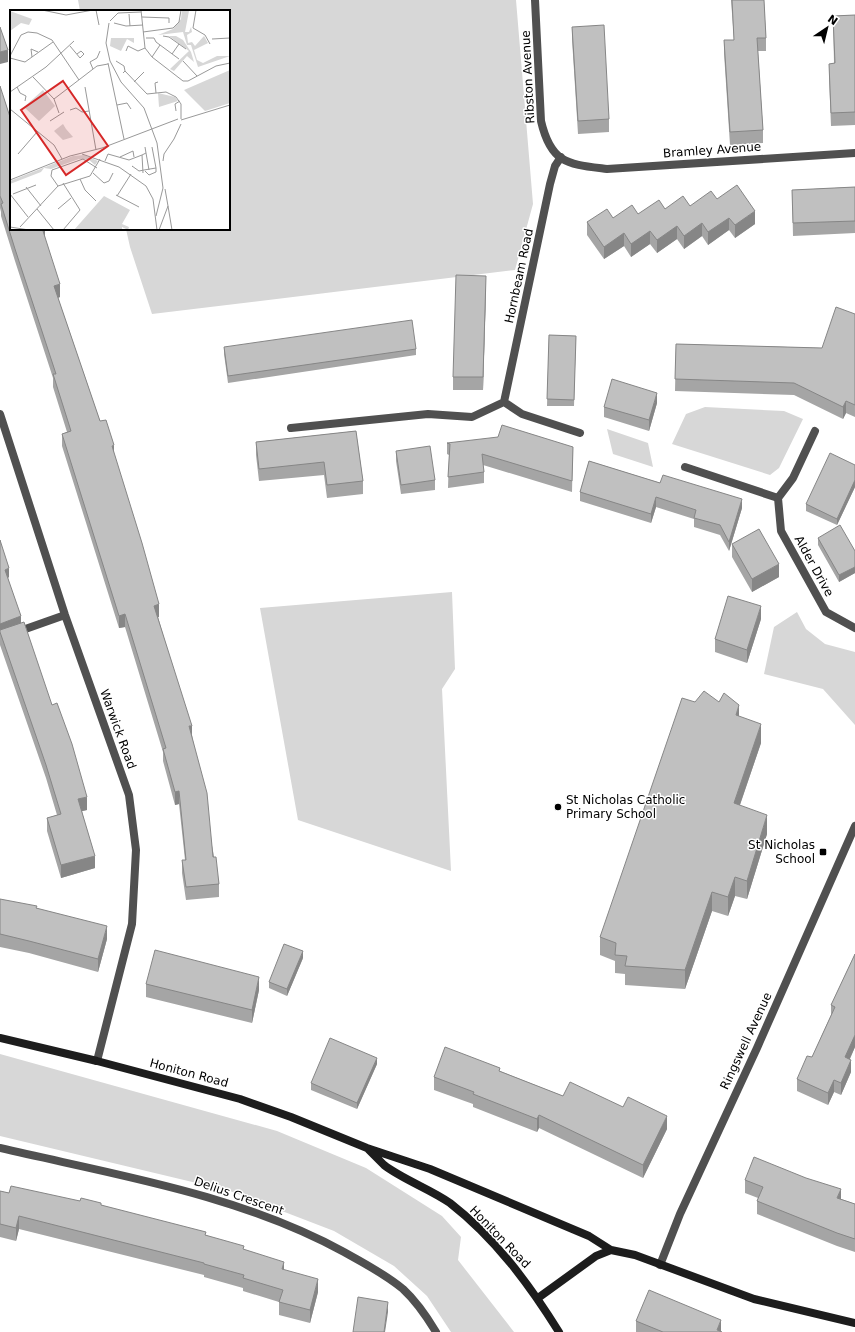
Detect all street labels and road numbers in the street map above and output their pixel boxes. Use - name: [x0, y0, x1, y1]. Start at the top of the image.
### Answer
- street label: Ribston Avenue: [519, 30, 537, 124]
- street label: Bramley Avenue: [662, 140, 762, 160]
- street label: Hornbeam Road: [502, 227, 536, 325]
- street label: Alder Drive: [792, 533, 836, 599]
- street label: Warwick Road: [97, 687, 139, 771]
- street label: Ringswell Avenue: [717, 990, 775, 1092]
- street label: Honiton Road: [148, 1056, 230, 1090]
- street label: Delius Crescent: [192, 1174, 286, 1218]
- street label: Honiton Road: [467, 1203, 533, 1271]

